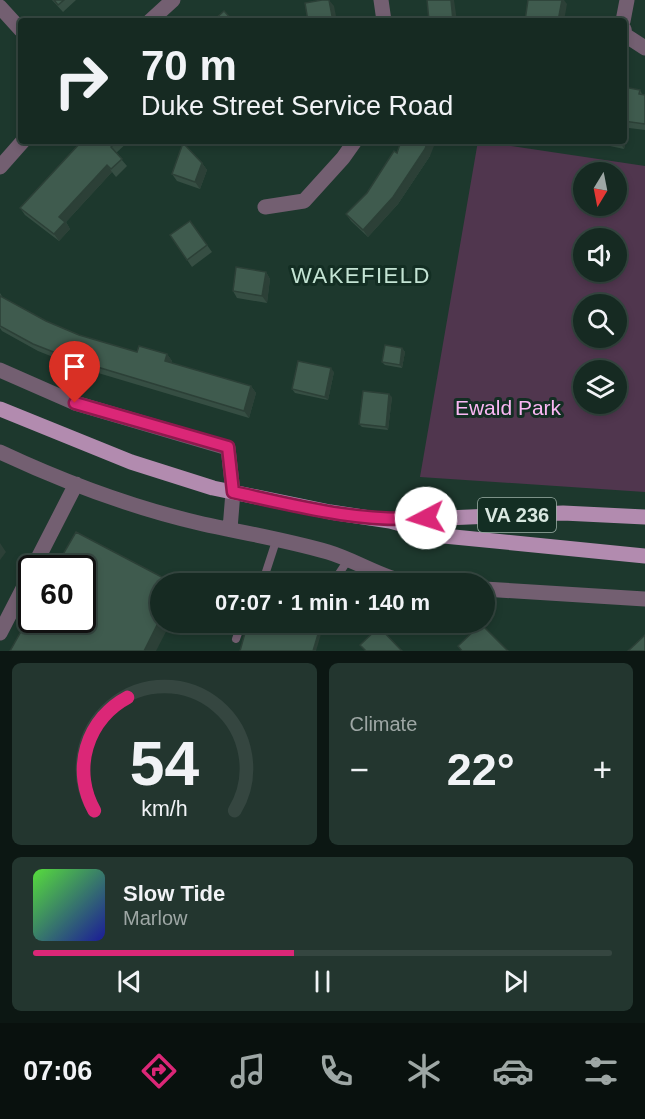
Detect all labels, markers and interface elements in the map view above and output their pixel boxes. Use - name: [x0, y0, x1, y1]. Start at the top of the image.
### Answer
- icon: right: [42, 42, 120, 120]
- text: 70 m: [141, 42, 237, 89]
- text: Duke Street Service Road: [141, 91, 453, 121]
- north arrow: [573, 162, 627, 216]
- map controls: [573, 162, 627, 414]
- button: sound: [573, 228, 627, 282]
- district label: WAKEFIELD: [291, 263, 431, 288]
- button: search: [573, 294, 627, 348]
- pin: [49, 341, 100, 403]
- icon: arrive: [58, 350, 91, 383]
- button: layers: [573, 360, 627, 414]
- park label: Ewald Park: [455, 396, 562, 419]
- position arrow: [394, 486, 458, 550]
- road number: VA 236: [478, 498, 556, 532]
- speed limit sign: 60: [18, 555, 96, 633]
- text: 07:07 · 1 min · 140 m: [215, 590, 430, 615]
- text: Climate: [350, 713, 417, 735]
- text: 54: [130, 729, 199, 798]
- text: 22°: [447, 744, 515, 795]
- text: −: [350, 751, 369, 788]
- text: +: [593, 751, 612, 788]
- text: km/h: [141, 797, 187, 821]
- text: Slow Tide: [123, 881, 225, 906]
- text: Marlow: [123, 907, 187, 929]
- icon: previous: [113, 965, 146, 998]
- icon: pause: [306, 965, 339, 998]
- icon: next: [499, 965, 532, 998]
- icon: directions: [138, 1050, 180, 1092]
- icon: music: [227, 1050, 269, 1092]
- icon: phone: [315, 1050, 357, 1092]
- icon: climate: [403, 1050, 445, 1092]
- icon: car: [492, 1050, 534, 1092]
- icon: filters: [580, 1050, 622, 1092]
- text: 07:06: [23, 1056, 92, 1086]

